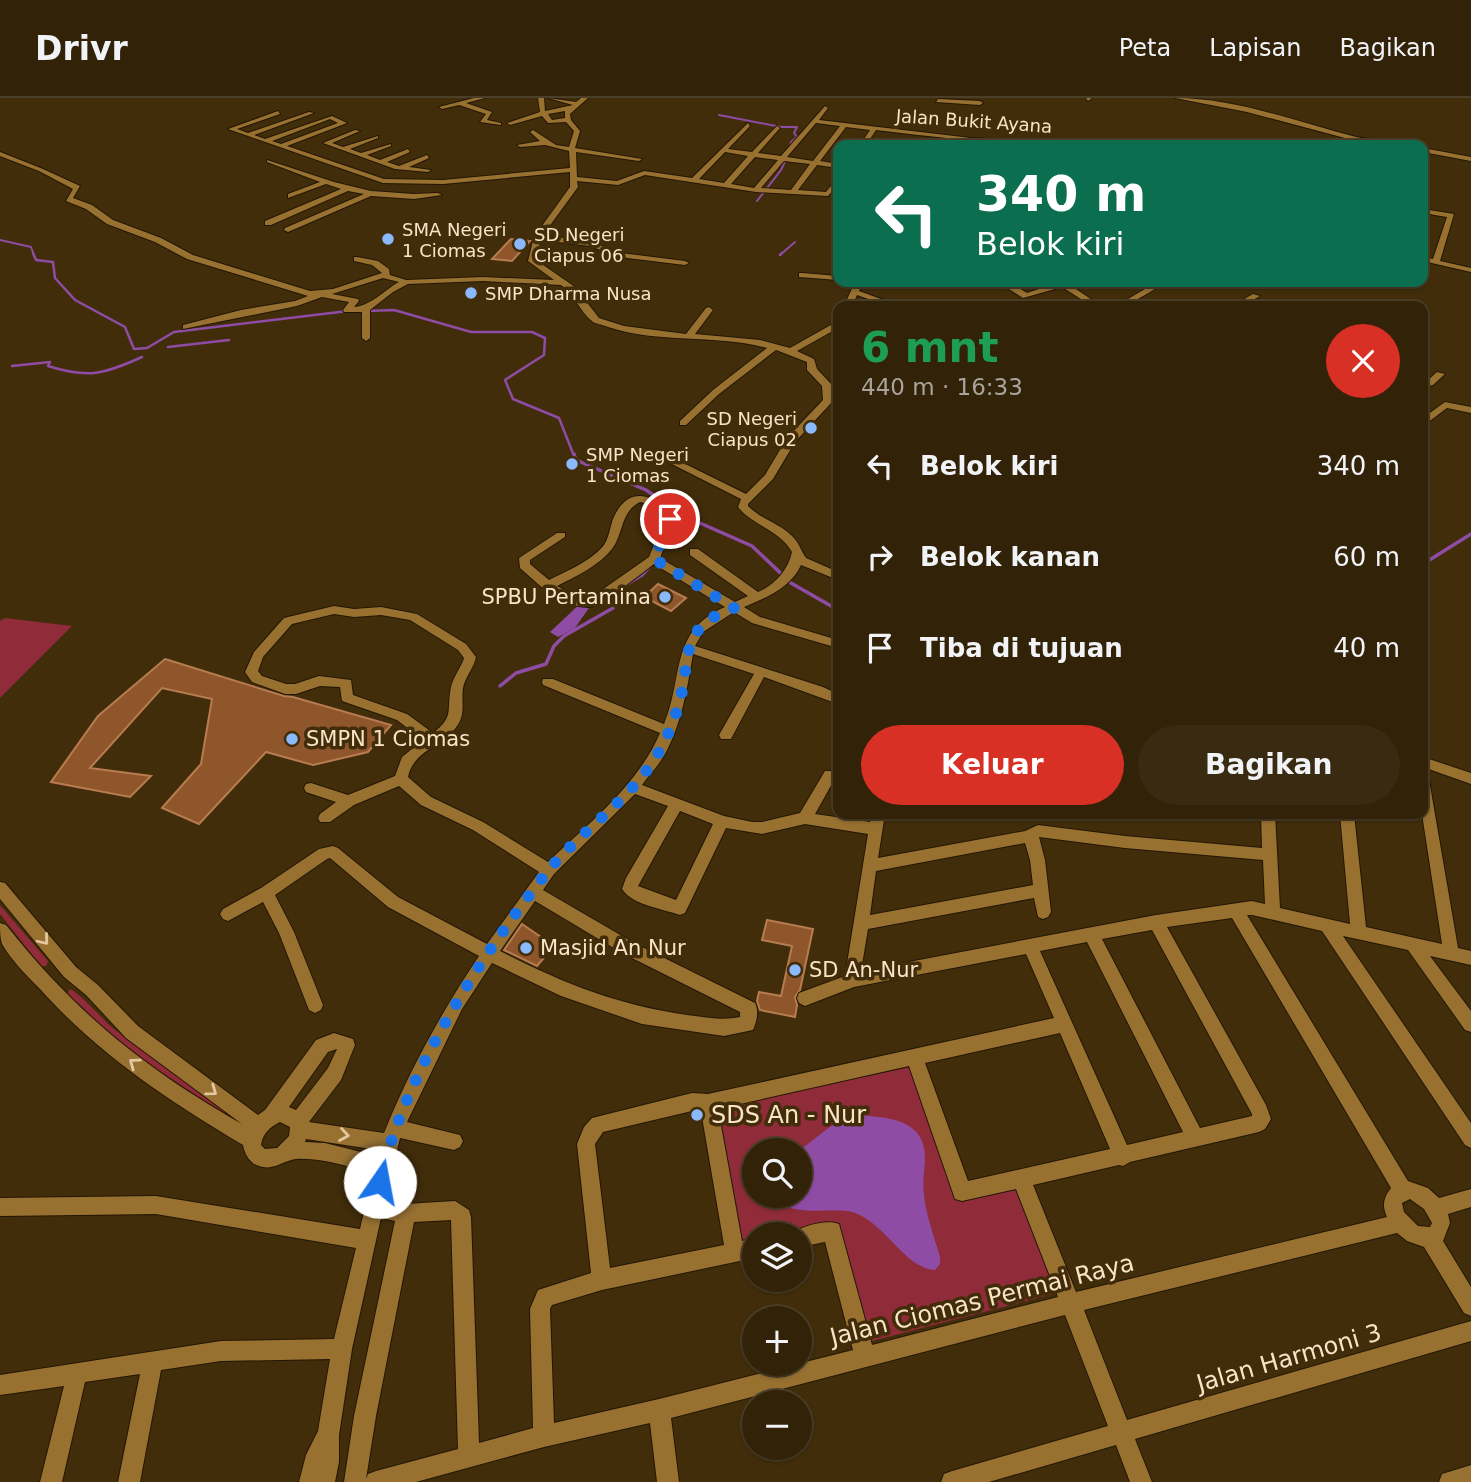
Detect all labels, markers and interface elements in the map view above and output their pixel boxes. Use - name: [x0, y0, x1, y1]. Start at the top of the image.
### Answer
- text: Drivr: [35, 29, 128, 68]
- text: Peta: [1119, 34, 1171, 62]
- text: Lapisan: [1209, 34, 1302, 62]
- text: Bagikan: [1340, 34, 1436, 62]
- street label: Jalan Bukit Ayana: [894, 105, 1053, 137]
- text: 340 m: [976, 166, 1146, 223]
- icon: left: [861, 168, 952, 259]
- place label: SMA Negeri 1 Ciomas: [402, 219, 506, 261]
- place label: SD Negeri Ciapus 06: [534, 224, 624, 266]
- text: Belok kiri: [976, 225, 1124, 263]
- marker: SMA Negeri 1 Ciomas: [380, 231, 396, 247]
- marker: SD Negeri Ciapus 06: [512, 236, 528, 252]
- place label: SMP Dharma Nusa: [485, 283, 651, 304]
- marker: SMP Dharma Nusa: [463, 285, 479, 301]
- text: 6 mnt: [861, 323, 999, 372]
- button: close: [1326, 324, 1400, 398]
- text: 440 m · 16:33: [861, 374, 1023, 400]
- place label: SD Negeri Ciapus 02: [707, 408, 797, 450]
- marker: SD Negeri Ciapus 02: [803, 420, 819, 436]
- place label: SMP Negeri 1 Ciomas: [586, 444, 689, 486]
- icon: left: [861, 447, 899, 485]
- text: Belok kiri: [920, 451, 1059, 481]
- text: 340 m: [1317, 451, 1400, 481]
- marker: SMP Negeri 1 Ciomas: [564, 456, 580, 472]
- pin: [640, 489, 700, 549]
- icon: arrive: [651, 500, 689, 538]
- icon: right: [861, 538, 899, 576]
- text: Belok kanan: [920, 542, 1100, 572]
- text: 60 m: [1333, 542, 1400, 572]
- place label: SPBU Pertamina: [482, 585, 651, 609]
- marker: SPBU Pertamina: [657, 589, 673, 605]
- icon: arrive: [861, 629, 899, 667]
- text: Tiba di tujuan: [920, 633, 1123, 663]
- text: 40 m: [1333, 633, 1400, 663]
- button: Keluar: [861, 725, 1124, 805]
- button: Bagikan: [1138, 725, 1400, 805]
- place label: SMPN 1 Ciomas: [306, 727, 470, 751]
- marker: SMPN 1 Ciomas: [284, 731, 300, 747]
- one-way arrow: [36, 931, 48, 944]
- place label: Masjid An Nur: [540, 936, 686, 960]
- marker: Masjid An Nur: [518, 940, 534, 956]
- place label: SD An-Nur: [809, 958, 918, 982]
- marker: SD An-Nur: [787, 962, 803, 978]
- one-way arrow: [129, 1059, 142, 1071]
- one-way arrow: [204, 1083, 217, 1096]
- place label: SDS An - Nur: [711, 1101, 866, 1129]
- marker: SDS An - Nur: [689, 1107, 705, 1123]
- one-way arrow: [339, 1127, 350, 1142]
- map controls: [742, 1138, 812, 1460]
- button: search: [742, 1138, 812, 1208]
- position arrow: [343, 1145, 417, 1219]
- button: layers: [742, 1222, 812, 1292]
- street label: Jalan Ciomas Permai Raya: [825, 1249, 1137, 1352]
- button: +: [742, 1306, 812, 1376]
- street label: Jalan Harmoni 3: [1191, 1318, 1385, 1398]
- button: −: [742, 1390, 812, 1460]

